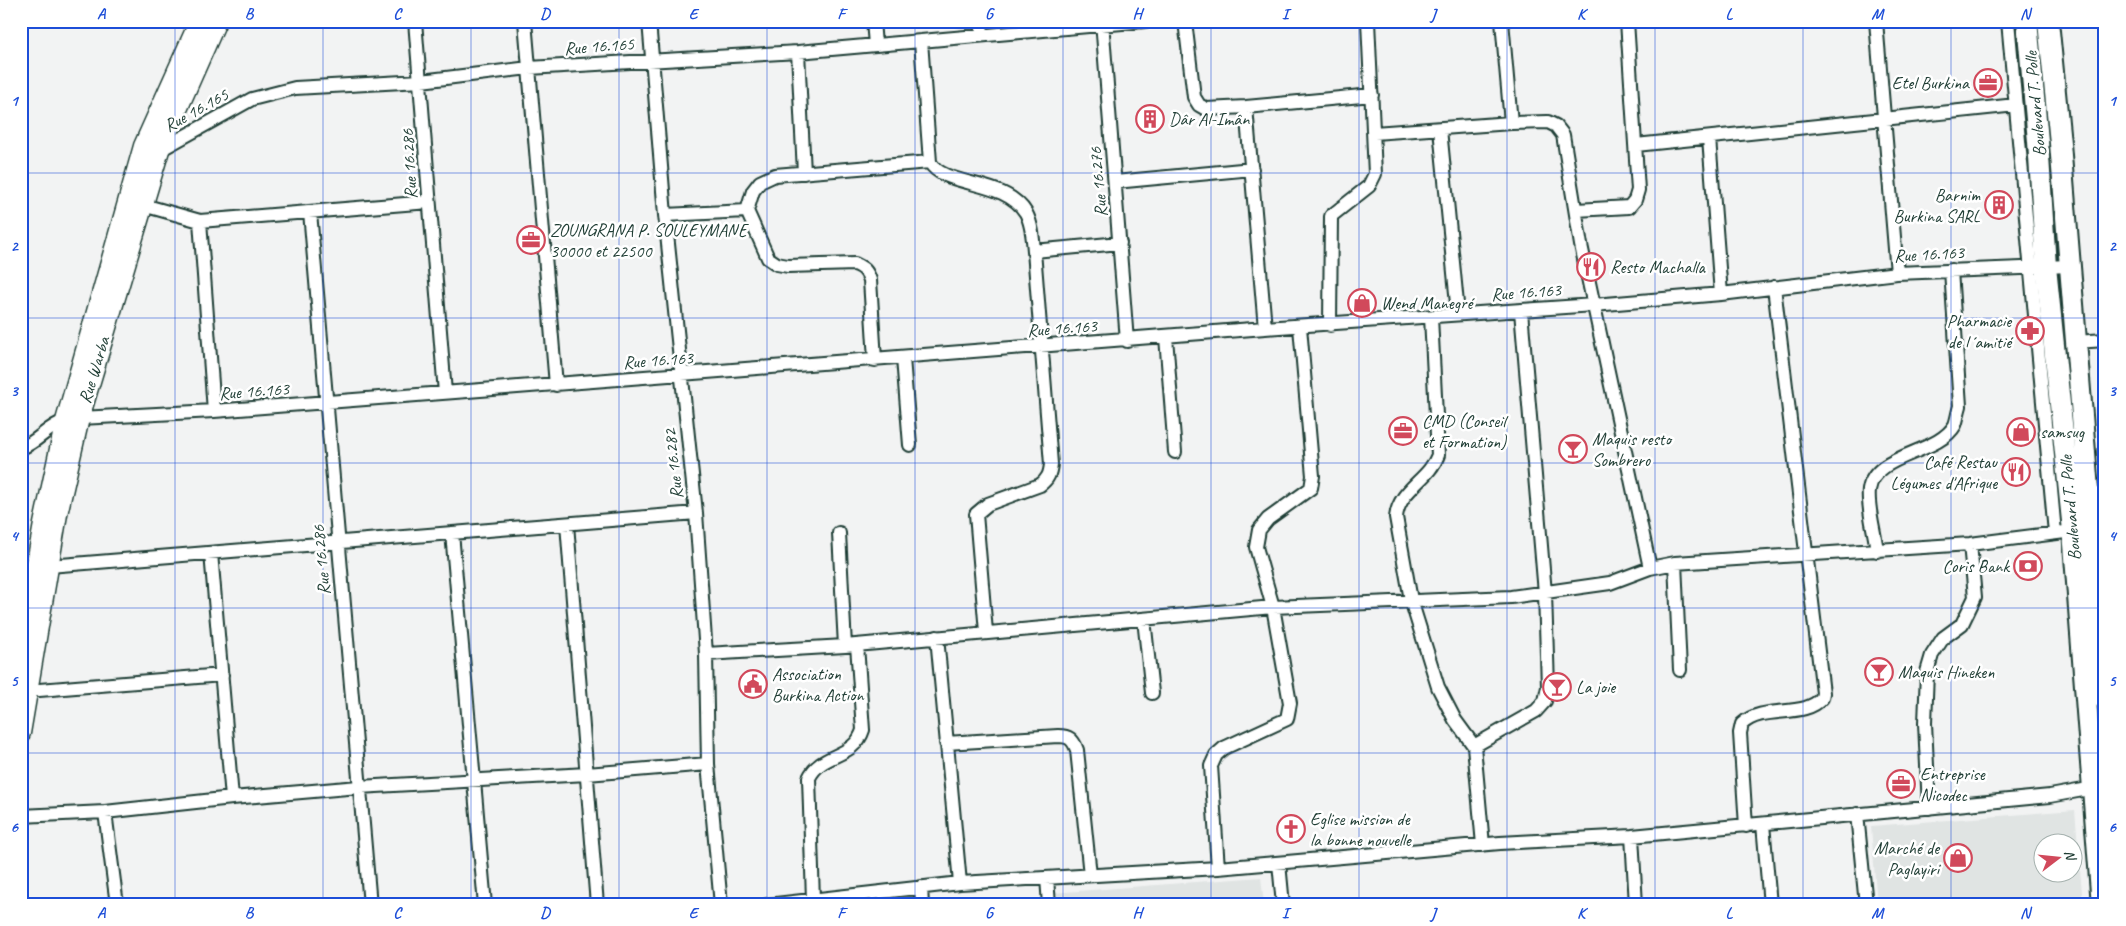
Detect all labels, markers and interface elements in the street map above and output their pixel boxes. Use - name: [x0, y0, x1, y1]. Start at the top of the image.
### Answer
- text: A: [97, 4, 107, 24]
- text: B: [245, 4, 255, 24]
- text: C: [393, 4, 403, 24]
- text: D: [540, 4, 551, 24]
- text: E: [689, 4, 700, 24]
- text: F: [837, 4, 848, 24]
- text: G: [985, 4, 995, 24]
- text: H: [1132, 4, 1144, 24]
- text: I: [1282, 4, 1292, 24]
- text: J: [1429, 4, 1438, 24]
- text: K: [1577, 4, 1589, 24]
- text: L: [1726, 4, 1734, 24]
- text: M: [1871, 4, 1885, 24]
- text: N: [2020, 4, 2033, 24]
- street label: Rue 16.165: [563, 33, 636, 59]
- street label: Boulevard T. Polle: [2019, 49, 2051, 157]
- office icon: Etel Burkina: [1973, 68, 2003, 98]
- place label: Etel Burkina: [1892, 72, 1970, 94]
- street label: Rue 16.165: [160, 83, 233, 137]
- text: 1: [10, 91, 19, 111]
- text: 1: [2108, 91, 2117, 111]
- building icon: Dâr Al-Imân: [1135, 104, 1165, 134]
- place label: Dâr Al-Imân: [1169, 108, 1250, 130]
- street label: Rue 16.286: [396, 128, 422, 200]
- street label: Rue 16.276: [1084, 145, 1112, 218]
- place label: Barnim Burkina SARL: [1893, 184, 1981, 227]
- building icon: Barnim Burkina SARL: [1984, 190, 2014, 220]
- place label: ZOUNGRANA P. SOULEYMANE 30000 et 22500: [550, 219, 749, 262]
- office icon: ZOUNGRANA P. SOULEYMANE 30000 et 22500: [516, 225, 546, 255]
- text: 2: [10, 236, 19, 256]
- text: 2: [2108, 236, 2117, 256]
- street label: Rue 16.163: [1893, 241, 1966, 267]
- restaurant icon: Resto Machalla: [1576, 252, 1606, 282]
- place label: Resto Machalla: [1610, 256, 1706, 278]
- street label: Rue 16.163: [1490, 278, 1564, 305]
- shop icon: Wend Manegré: [1347, 288, 1377, 318]
- place label: Wend Manegré: [1381, 292, 1476, 314]
- place label: Pharmacie de l´amitié: [1947, 310, 2014, 353]
- street label: Rue 16.163: [1026, 314, 1100, 341]
- pharmacy icon: Pharmacie de l´amitié: [2015, 316, 2045, 346]
- street label: Rue Warba: [73, 333, 115, 406]
- street label: Rue 16.163: [622, 346, 696, 373]
- street label: Rue 16.163: [218, 377, 292, 404]
- text: 3: [10, 381, 19, 401]
- text: 3: [2108, 381, 2117, 401]
- place label: CMD (Conseil et Formation): [1422, 410, 1508, 453]
- office icon: CMD (Conseil et Formation): [1388, 416, 1418, 446]
- shop icon: samsug: [2006, 417, 2036, 447]
- place label: samsug: [2040, 421, 2086, 443]
- street label: Rue 16.282: [658, 426, 688, 500]
- place label: Maquis resto Sombrero: [1592, 428, 1673, 471]
- bar icon: Maquis resto Sombrero: [1558, 434, 1588, 464]
- place label: Café Restau Légumes d'Afrique: [1890, 451, 1998, 494]
- street label: Boulevard T. Polle: [2054, 453, 2086, 561]
- restaurant icon: Café Restau Légumes d'Afrique: [2001, 457, 2031, 487]
- street label: Rue 16.286: [307, 523, 335, 596]
- text: 4: [10, 526, 19, 546]
- text: 4: [2108, 526, 2117, 546]
- bank icon: Coris Bank: [2013, 551, 2043, 581]
- place label: Coris Bank: [1943, 555, 2010, 577]
- bar icon: Maquis Hineken: [1864, 657, 1894, 687]
- place label: Maquis Hineken: [1898, 661, 1995, 683]
- place label: Association Burkina Action: [772, 663, 864, 706]
- public building icon: Association Burkina Action: [738, 669, 768, 699]
- text: 5: [11, 671, 20, 691]
- text: 5: [2109, 671, 2118, 691]
- bar icon: La joie: [1542, 672, 1572, 702]
- place label: La joie: [1576, 676, 1616, 698]
- place label: Entreprise Nicodec: [1920, 763, 1986, 806]
- office icon: Entreprise Nicodec: [1886, 769, 1916, 799]
- place label: Eglise mission de la bonne nouvelle: [1310, 808, 1412, 851]
- church icon: Eglise mission de la bonne nouvelle: [1276, 814, 1306, 844]
- text: 6: [10, 817, 19, 837]
- text: 6: [2108, 817, 2117, 837]
- north arrow: [2034, 834, 2084, 884]
- place label: Marché de Paglayiri: [1874, 837, 1942, 880]
- shop icon: Marché de Paglayiri: [1943, 843, 1973, 873]
- text: N: [2061, 848, 2080, 863]
- text: A: [97, 903, 107, 923]
- text: B: [245, 903, 255, 923]
- text: C: [393, 903, 403, 923]
- text: D: [540, 903, 551, 923]
- text: E: [689, 903, 700, 923]
- text: F: [837, 903, 848, 923]
- text: G: [985, 903, 995, 923]
- text: H: [1132, 903, 1144, 923]
- text: I: [1282, 903, 1292, 923]
- text: J: [1429, 903, 1438, 923]
- text: K: [1577, 903, 1589, 923]
- text: L: [1726, 903, 1734, 923]
- text: M: [1871, 903, 1885, 923]
- text: N: [2020, 903, 2033, 923]

